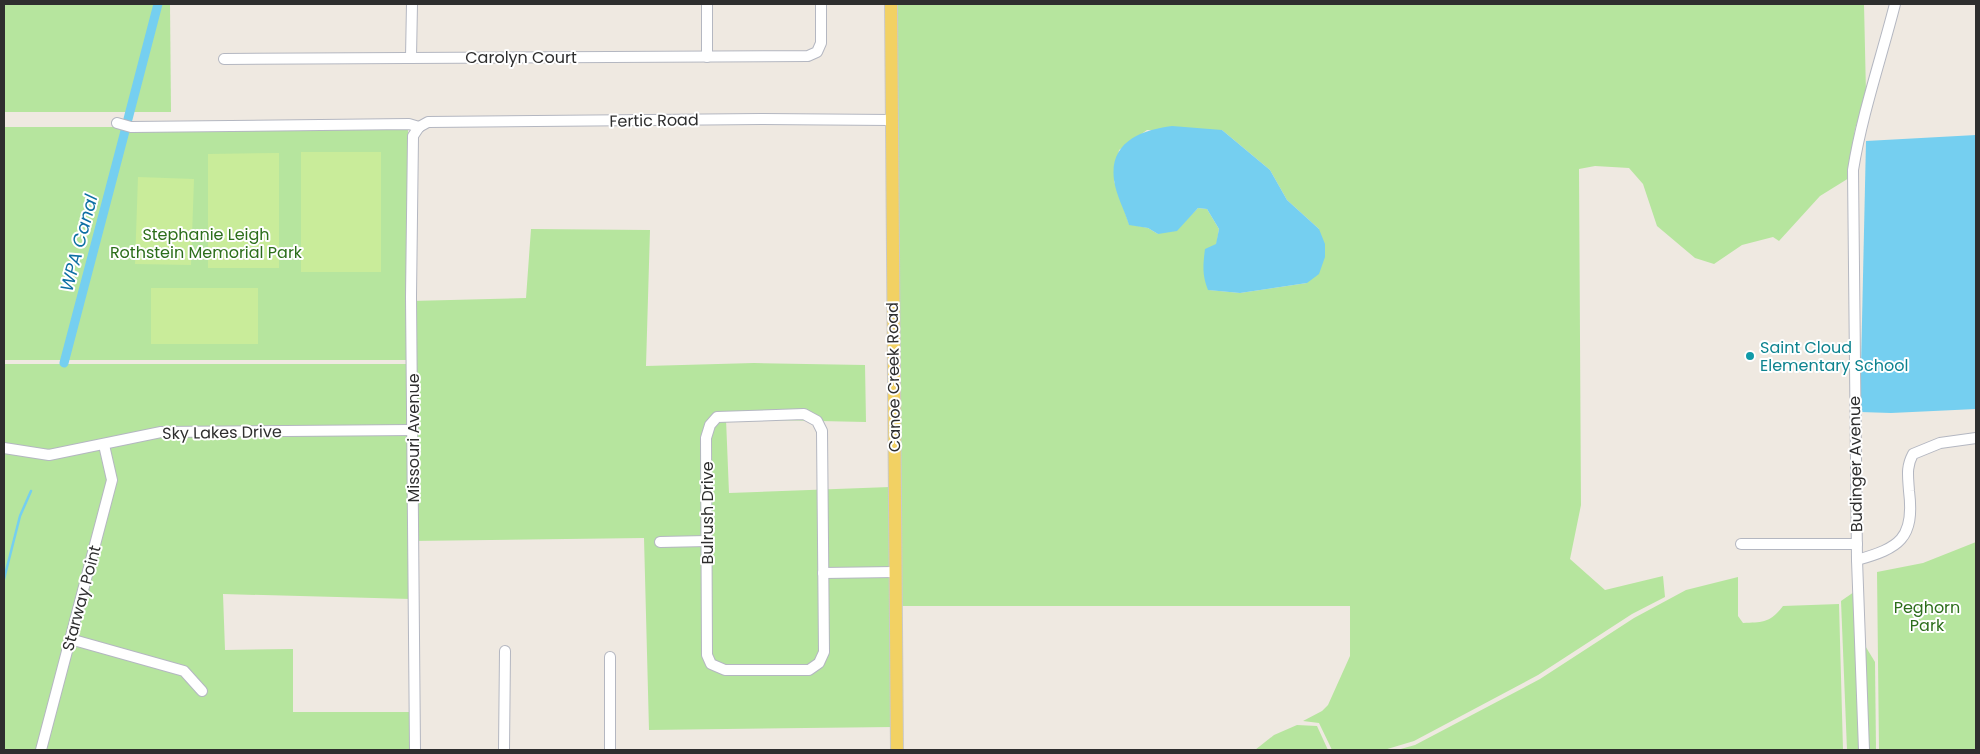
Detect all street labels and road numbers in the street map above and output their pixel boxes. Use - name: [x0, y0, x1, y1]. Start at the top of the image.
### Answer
- street label: Carolyn Court: [465, 46, 577, 69]
- street label: Fertic Road: [609, 108, 699, 133]
- street label: Canoe Creek Road: [881, 302, 906, 452]
- street label: Missouri Avenue: [402, 373, 425, 503]
- street label: Budinger Avenue: [1843, 396, 1868, 532]
- street label: Sky Lakes Drive: [162, 420, 282, 445]
- street label: Bulrush Drive: [696, 461, 719, 565]
- street label: Starway Point: [56, 542, 107, 654]

